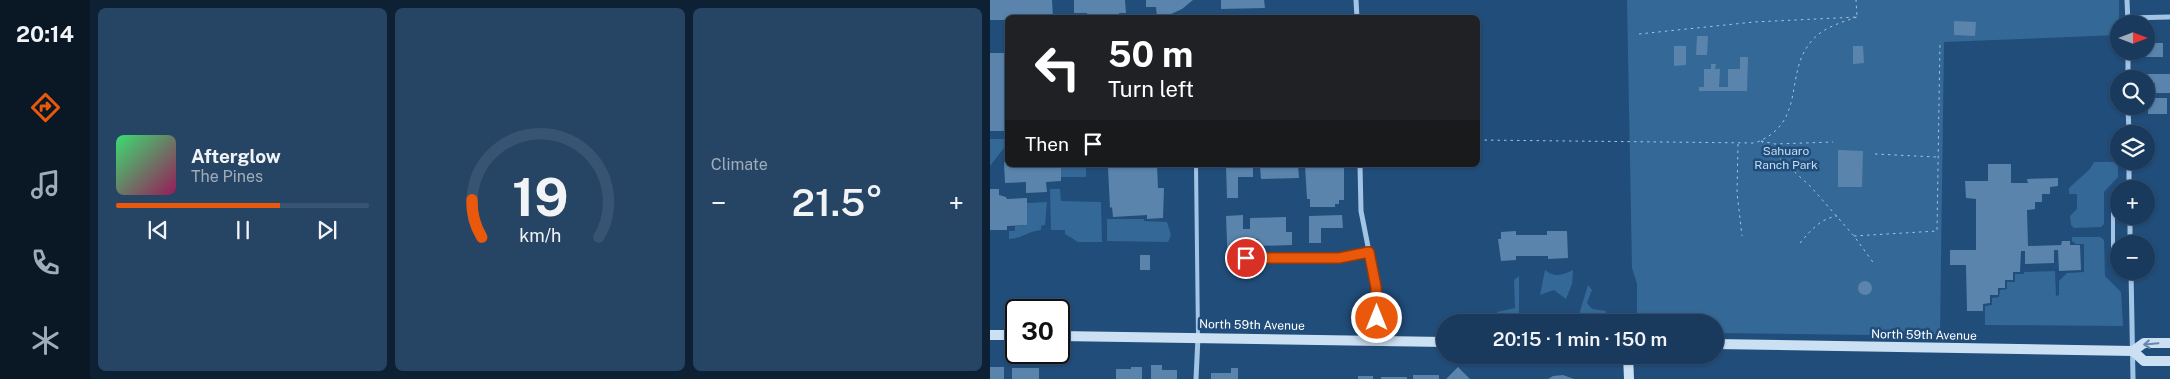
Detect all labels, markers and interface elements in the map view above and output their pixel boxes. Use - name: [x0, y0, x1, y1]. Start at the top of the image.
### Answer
- north arrow: [2110, 15, 2155, 60]
- map controls: [2110, 15, 2155, 280]
- text: 20:14: [16, 21, 74, 47]
- text: 50 m: [1108, 34, 1193, 75]
- icon: left: [1025, 35, 1090, 100]
- button: search: [2110, 70, 2155, 115]
- text: Turn left: [1108, 76, 1194, 102]
- icon: directions: [28, 90, 63, 125]
- button: layers: [2110, 125, 2155, 170]
- icon: arrive: [1079, 130, 1107, 158]
- text: Then: [1025, 133, 1069, 155]
- park label: Sahuaro Ranch Park: [1754, 144, 1818, 172]
- text: Afterglow: [191, 145, 281, 167]
- text: Climate: [711, 155, 768, 174]
- icon: music: [28, 167, 63, 202]
- text: The Pines: [191, 167, 263, 186]
- text: 19: [512, 167, 568, 228]
- text: 21.5°: [791, 180, 883, 225]
- button: +: [2110, 180, 2155, 225]
- text: −: [711, 186, 726, 219]
- text: +: [948, 186, 964, 219]
- icon: previous: [144, 216, 172, 244]
- icon: pause: [229, 216, 257, 244]
- icon: next: [313, 216, 341, 244]
- text: km/h: [519, 225, 561, 246]
- button: −: [2110, 235, 2155, 280]
- pin: [1225, 237, 1267, 279]
- icon: arrive: [1232, 244, 1260, 272]
- icon: phone: [28, 245, 63, 280]
- position arrow: [1350, 291, 1402, 343]
- speed limit sign: 30: [1005, 299, 1070, 364]
- street label: North 59th Avenue: [1199, 317, 1305, 333]
- icon: climate: [28, 323, 63, 358]
- street label: North 59th Avenue: [1871, 327, 1977, 343]
- text: 20:15 · 1 min · 150 m: [1493, 328, 1667, 350]
- one-way arrow: [2143, 339, 2159, 348]

